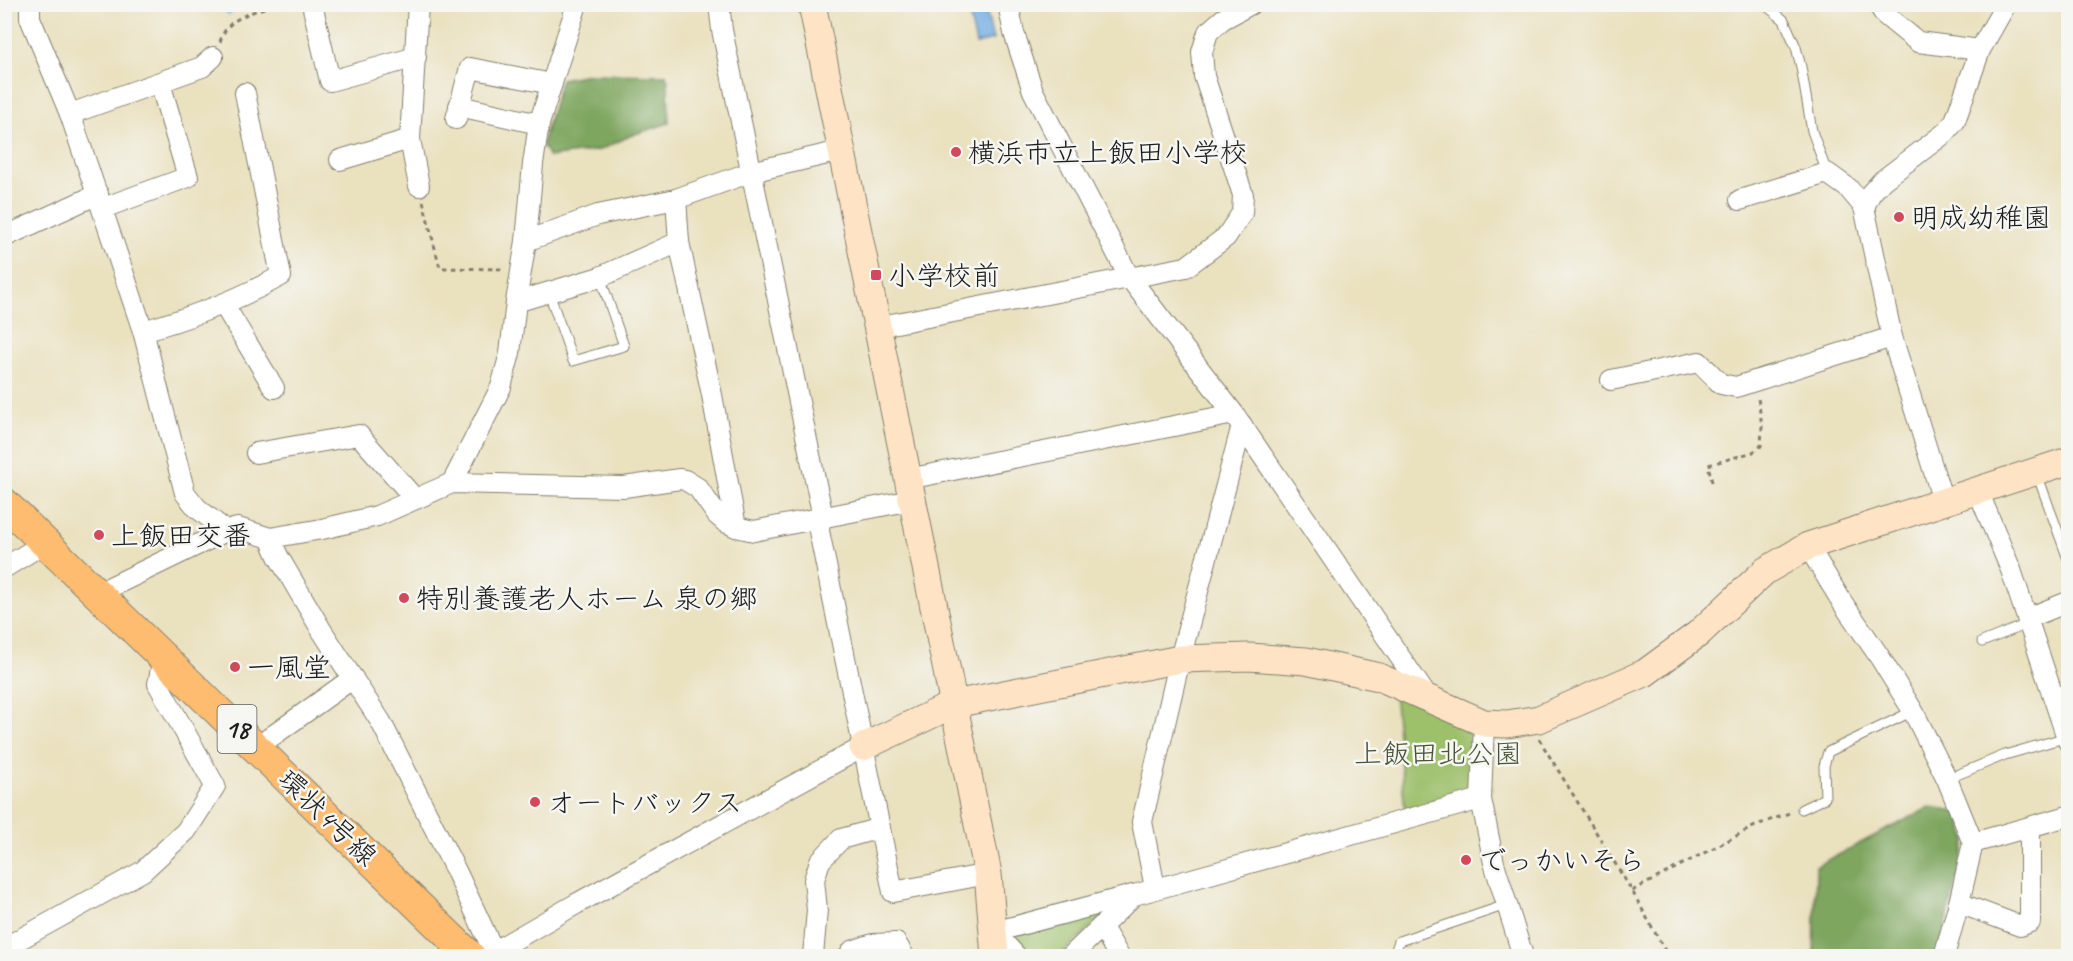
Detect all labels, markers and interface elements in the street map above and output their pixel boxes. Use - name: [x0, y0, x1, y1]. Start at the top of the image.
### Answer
- place label: 横浜市立上飯田小学校: [968, 135, 1248, 170]
- marker: 横浜市立上飯田小学校: [949, 145, 963, 159]
- place label: 明成幼稚園: [1911, 200, 2051, 235]
- marker: 明成幼稚園: [1892, 210, 1906, 224]
- place label: 小学校前: [888, 258, 1000, 293]
- marker: 小学校前: [869, 268, 883, 282]
- place label: 上飯田交番: [111, 518, 251, 553]
- marker: 上飯田交番: [92, 528, 106, 542]
- place label: 特別養護老人ホーム 泉の郷: [416, 581, 758, 616]
- marker: 特別養護老人ホーム 泉の郷: [397, 591, 411, 605]
- place label: 一風堂: [247, 650, 331, 685]
- marker: 一風堂: [228, 660, 242, 674]
- road number: 18: [218, 705, 256, 753]
- park label: 上飯田北公園: [1354, 736, 1522, 771]
- street label: 環状4号線: [271, 761, 385, 873]
- place label: オートバックス: [547, 785, 742, 820]
- marker: オートバックス: [528, 795, 542, 809]
- place label: でっかいそら: [1478, 843, 1646, 878]
- marker: でっかいそら: [1459, 853, 1473, 867]

